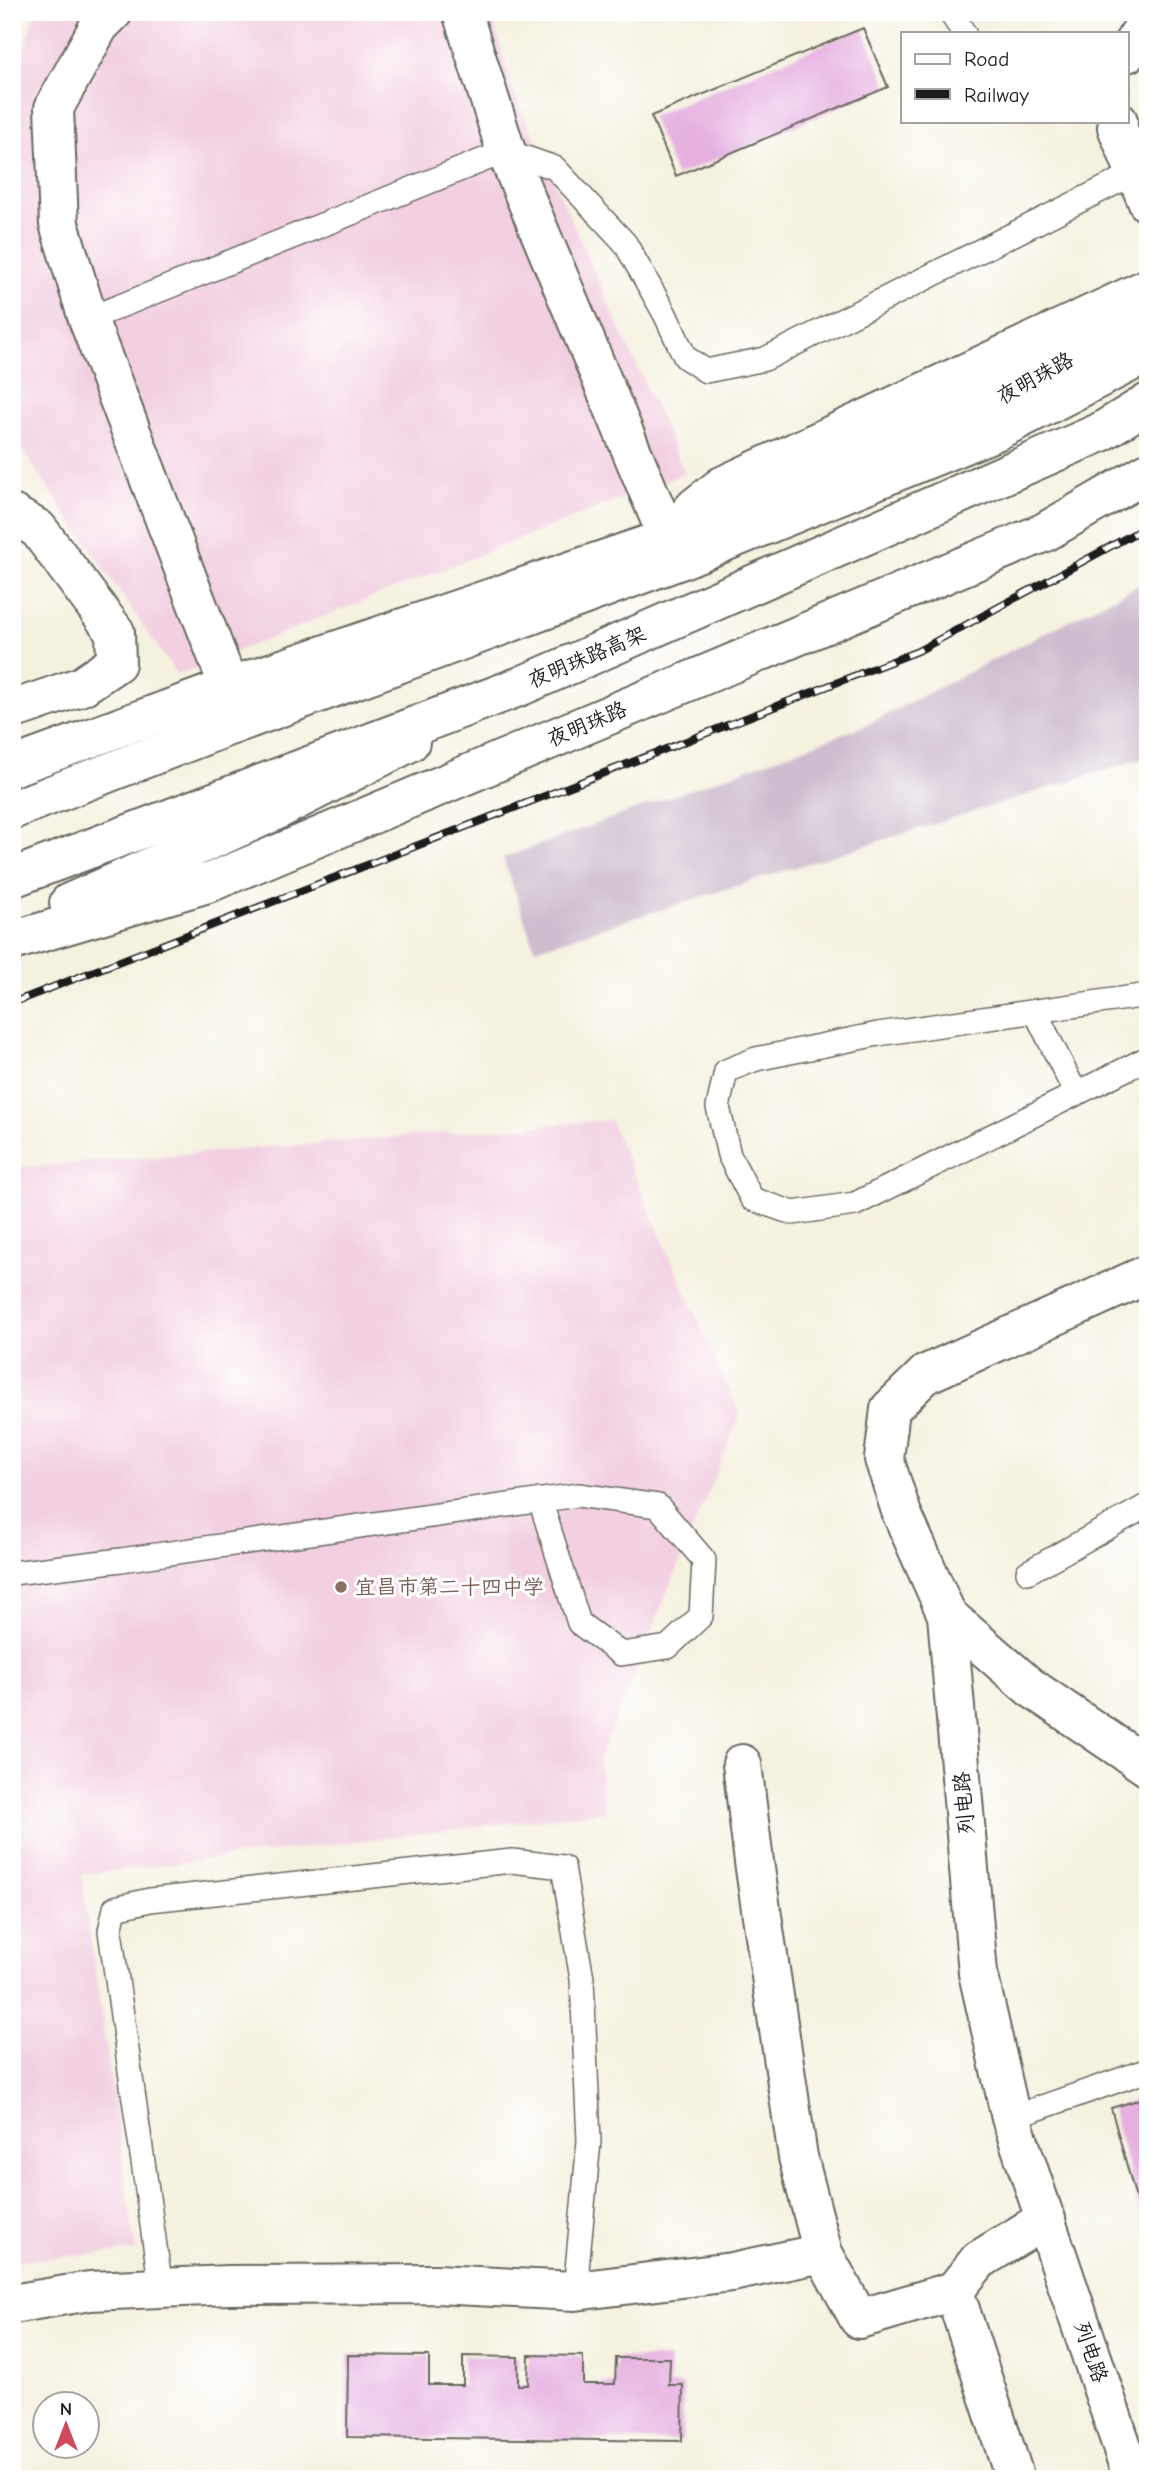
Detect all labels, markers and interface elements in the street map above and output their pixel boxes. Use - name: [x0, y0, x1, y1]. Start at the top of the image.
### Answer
- legend: [901, 32, 1128, 122]
- text: Road: [964, 47, 1009, 71]
- text: Railway: [964, 83, 1029, 107]
- street label: 夜明珠路: [992, 347, 1078, 409]
- street label: 夜明珠路高架: [524, 621, 650, 693]
- street label: 夜明珠路: [544, 697, 630, 751]
- place label: 宜昌市第二十四中学: [355, 1575, 544, 1599]
- marker: 宜昌市第二十四中学: [333, 1579, 349, 1595]
- street label: 列电路: [949, 1771, 979, 1835]
- street label: 列电路: [1069, 2318, 1113, 2386]
- north arrow: [32, 2390, 102, 2460]
- text: N: [60, 2398, 72, 2420]

